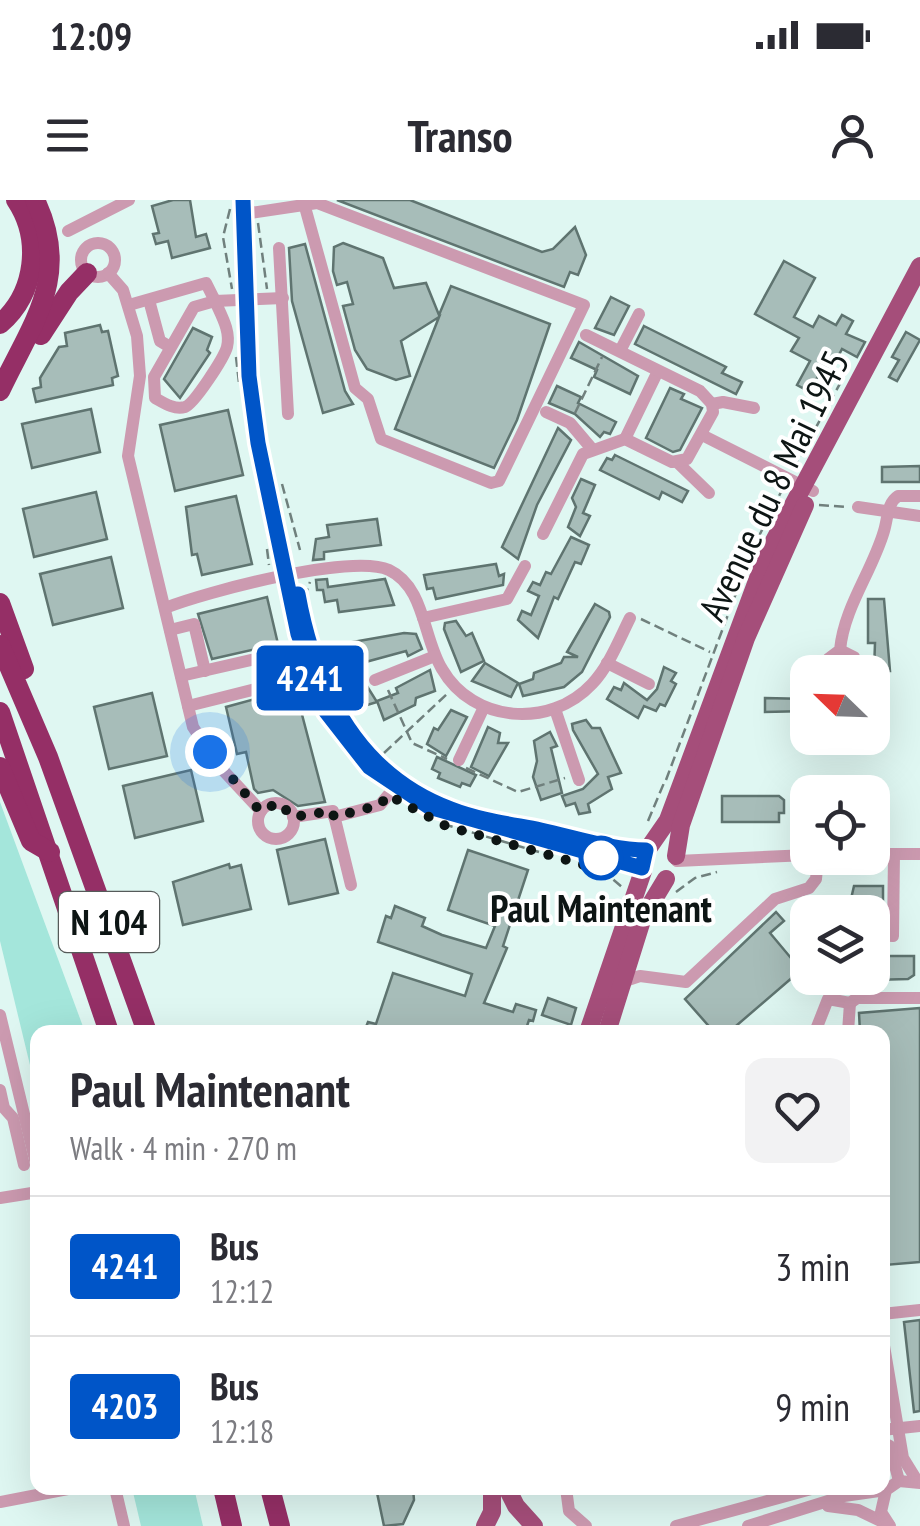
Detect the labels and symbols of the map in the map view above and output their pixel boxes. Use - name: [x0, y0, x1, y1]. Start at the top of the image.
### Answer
- street label: Avenue du 8 Mai 1945: [686, 342, 860, 628]
- line badge: 4241: [240, 646, 380, 710]
- north arrow: [790, 655, 890, 755]
- your location: [185, 727, 235, 777]
- marker: Paul Maintenant: [580, 837, 622, 879]
- place label: Paul Maintenant: [490, 883, 712, 932]
- road number: N 104: [59, 892, 159, 952]

